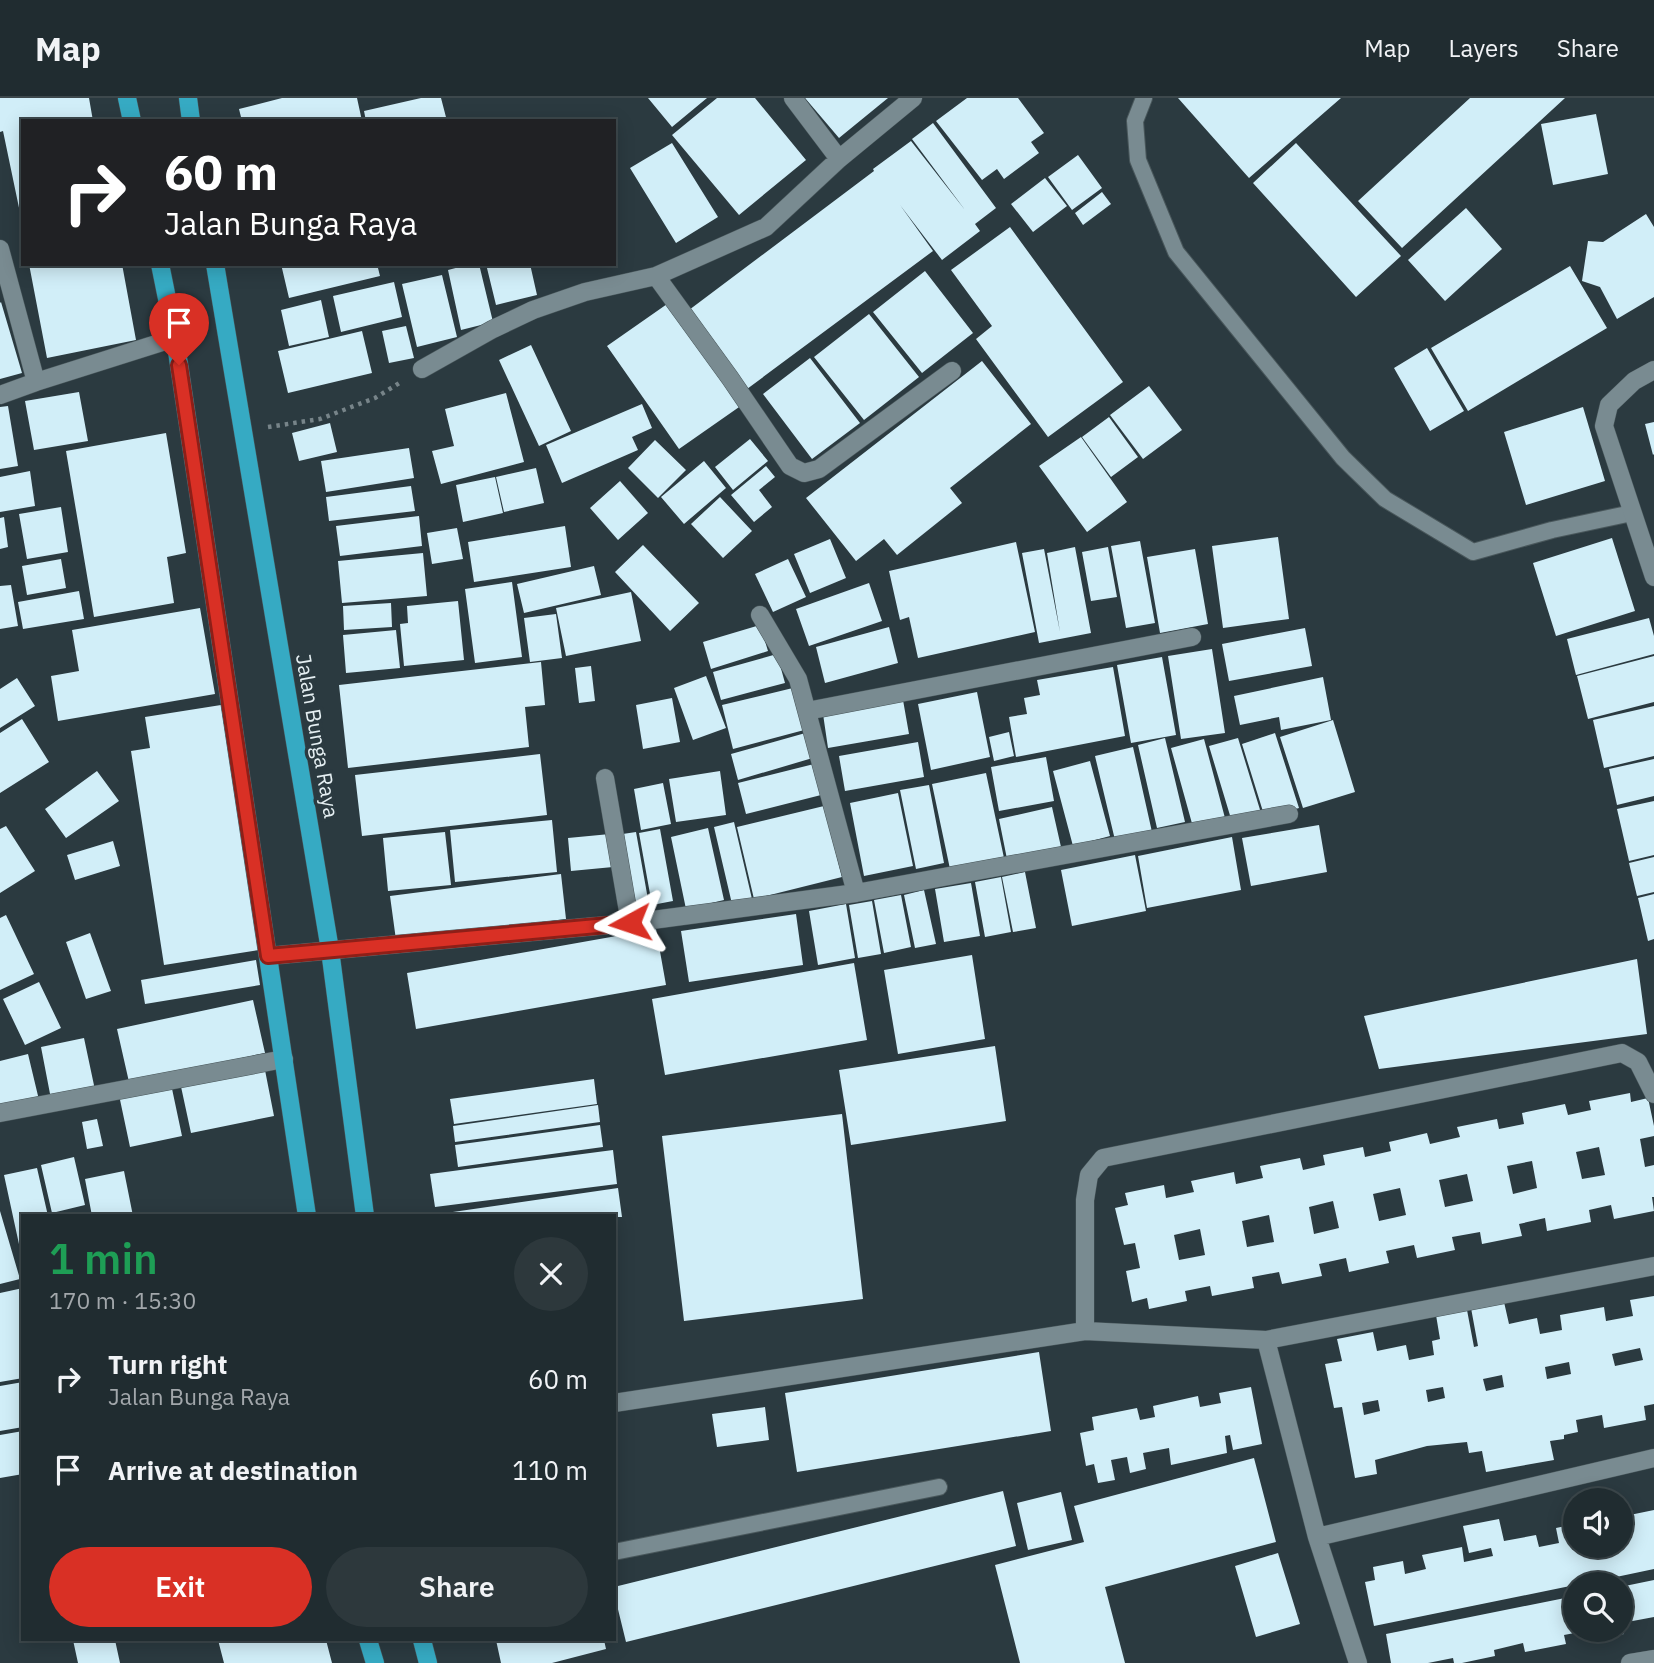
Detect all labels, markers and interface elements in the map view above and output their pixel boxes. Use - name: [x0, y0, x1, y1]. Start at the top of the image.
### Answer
- text: Map: [35, 27, 101, 70]
- text: Map: [1364, 32, 1411, 64]
- text: Layers: [1449, 32, 1519, 64]
- text: Share: [1557, 32, 1619, 64]
- text: 60 m: [164, 140, 278, 203]
- icon: right: [49, 147, 140, 238]
- text: Jalan Bunga Raya: [164, 202, 417, 244]
- pin: [149, 293, 209, 365]
- icon: arrive: [160, 304, 198, 342]
- street label: Jalan Bunga Raya: [290, 652, 346, 820]
- position arrow: [593, 886, 667, 960]
- text: 1 min: [49, 1231, 158, 1286]
- button: close: [514, 1237, 588, 1311]
- text: 170 m · 15:30: [49, 1285, 196, 1315]
- text: Turn right: [108, 1347, 227, 1381]
- icon: right: [49, 1360, 87, 1398]
- text: 60 m: [528, 1362, 588, 1396]
- text: Jalan Bunga Raya: [108, 1381, 290, 1411]
- icon: arrive: [49, 1451, 87, 1489]
- text: Arrive at destination: [108, 1453, 358, 1487]
- text: 110 m: [512, 1453, 588, 1487]
- map controls: [1563, 1488, 1633, 1642]
- button: sound: [1563, 1488, 1633, 1558]
- button: Exit: [49, 1547, 312, 1627]
- button: Share: [326, 1547, 588, 1627]
- button: search: [1563, 1572, 1633, 1642]

